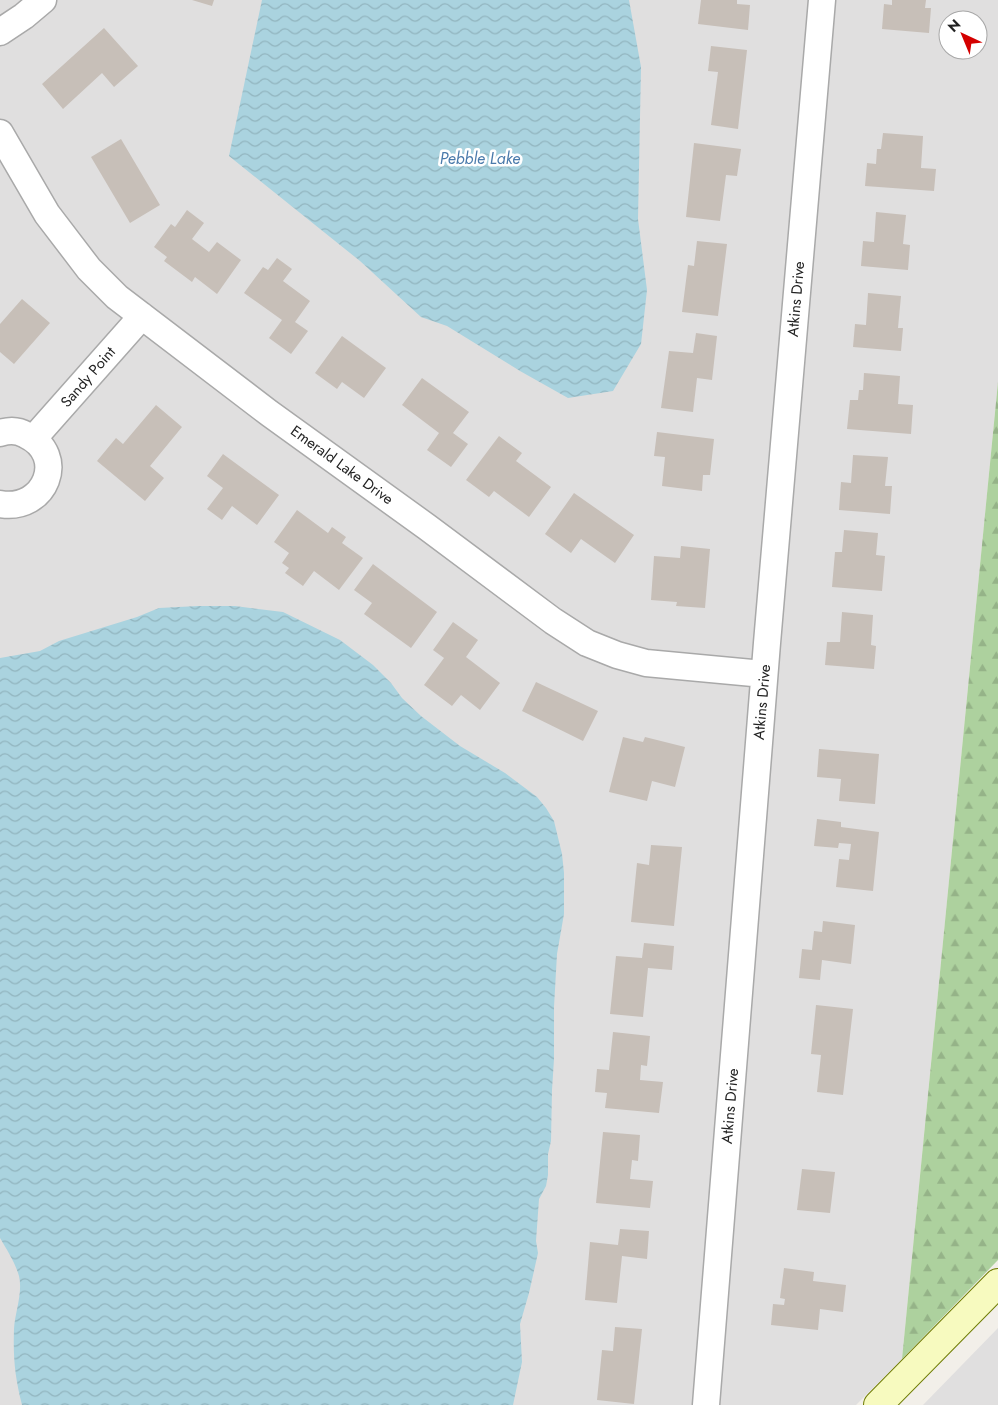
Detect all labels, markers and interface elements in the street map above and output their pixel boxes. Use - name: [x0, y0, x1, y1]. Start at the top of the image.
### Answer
- north arrow: [938, 10, 988, 60]
- text: N: [943, 15, 965, 37]
- water label: Pebble Lake: [440, 147, 520, 170]
- street label: Atkins Drive: [782, 260, 810, 338]
- street label: Sandy Point: [55, 341, 121, 412]
- street label: Emerald Lake Drive: [286, 420, 398, 510]
- street label: Atkins Drive: [748, 663, 776, 741]
- street label: Atkins Drive: [716, 1067, 744, 1145]

